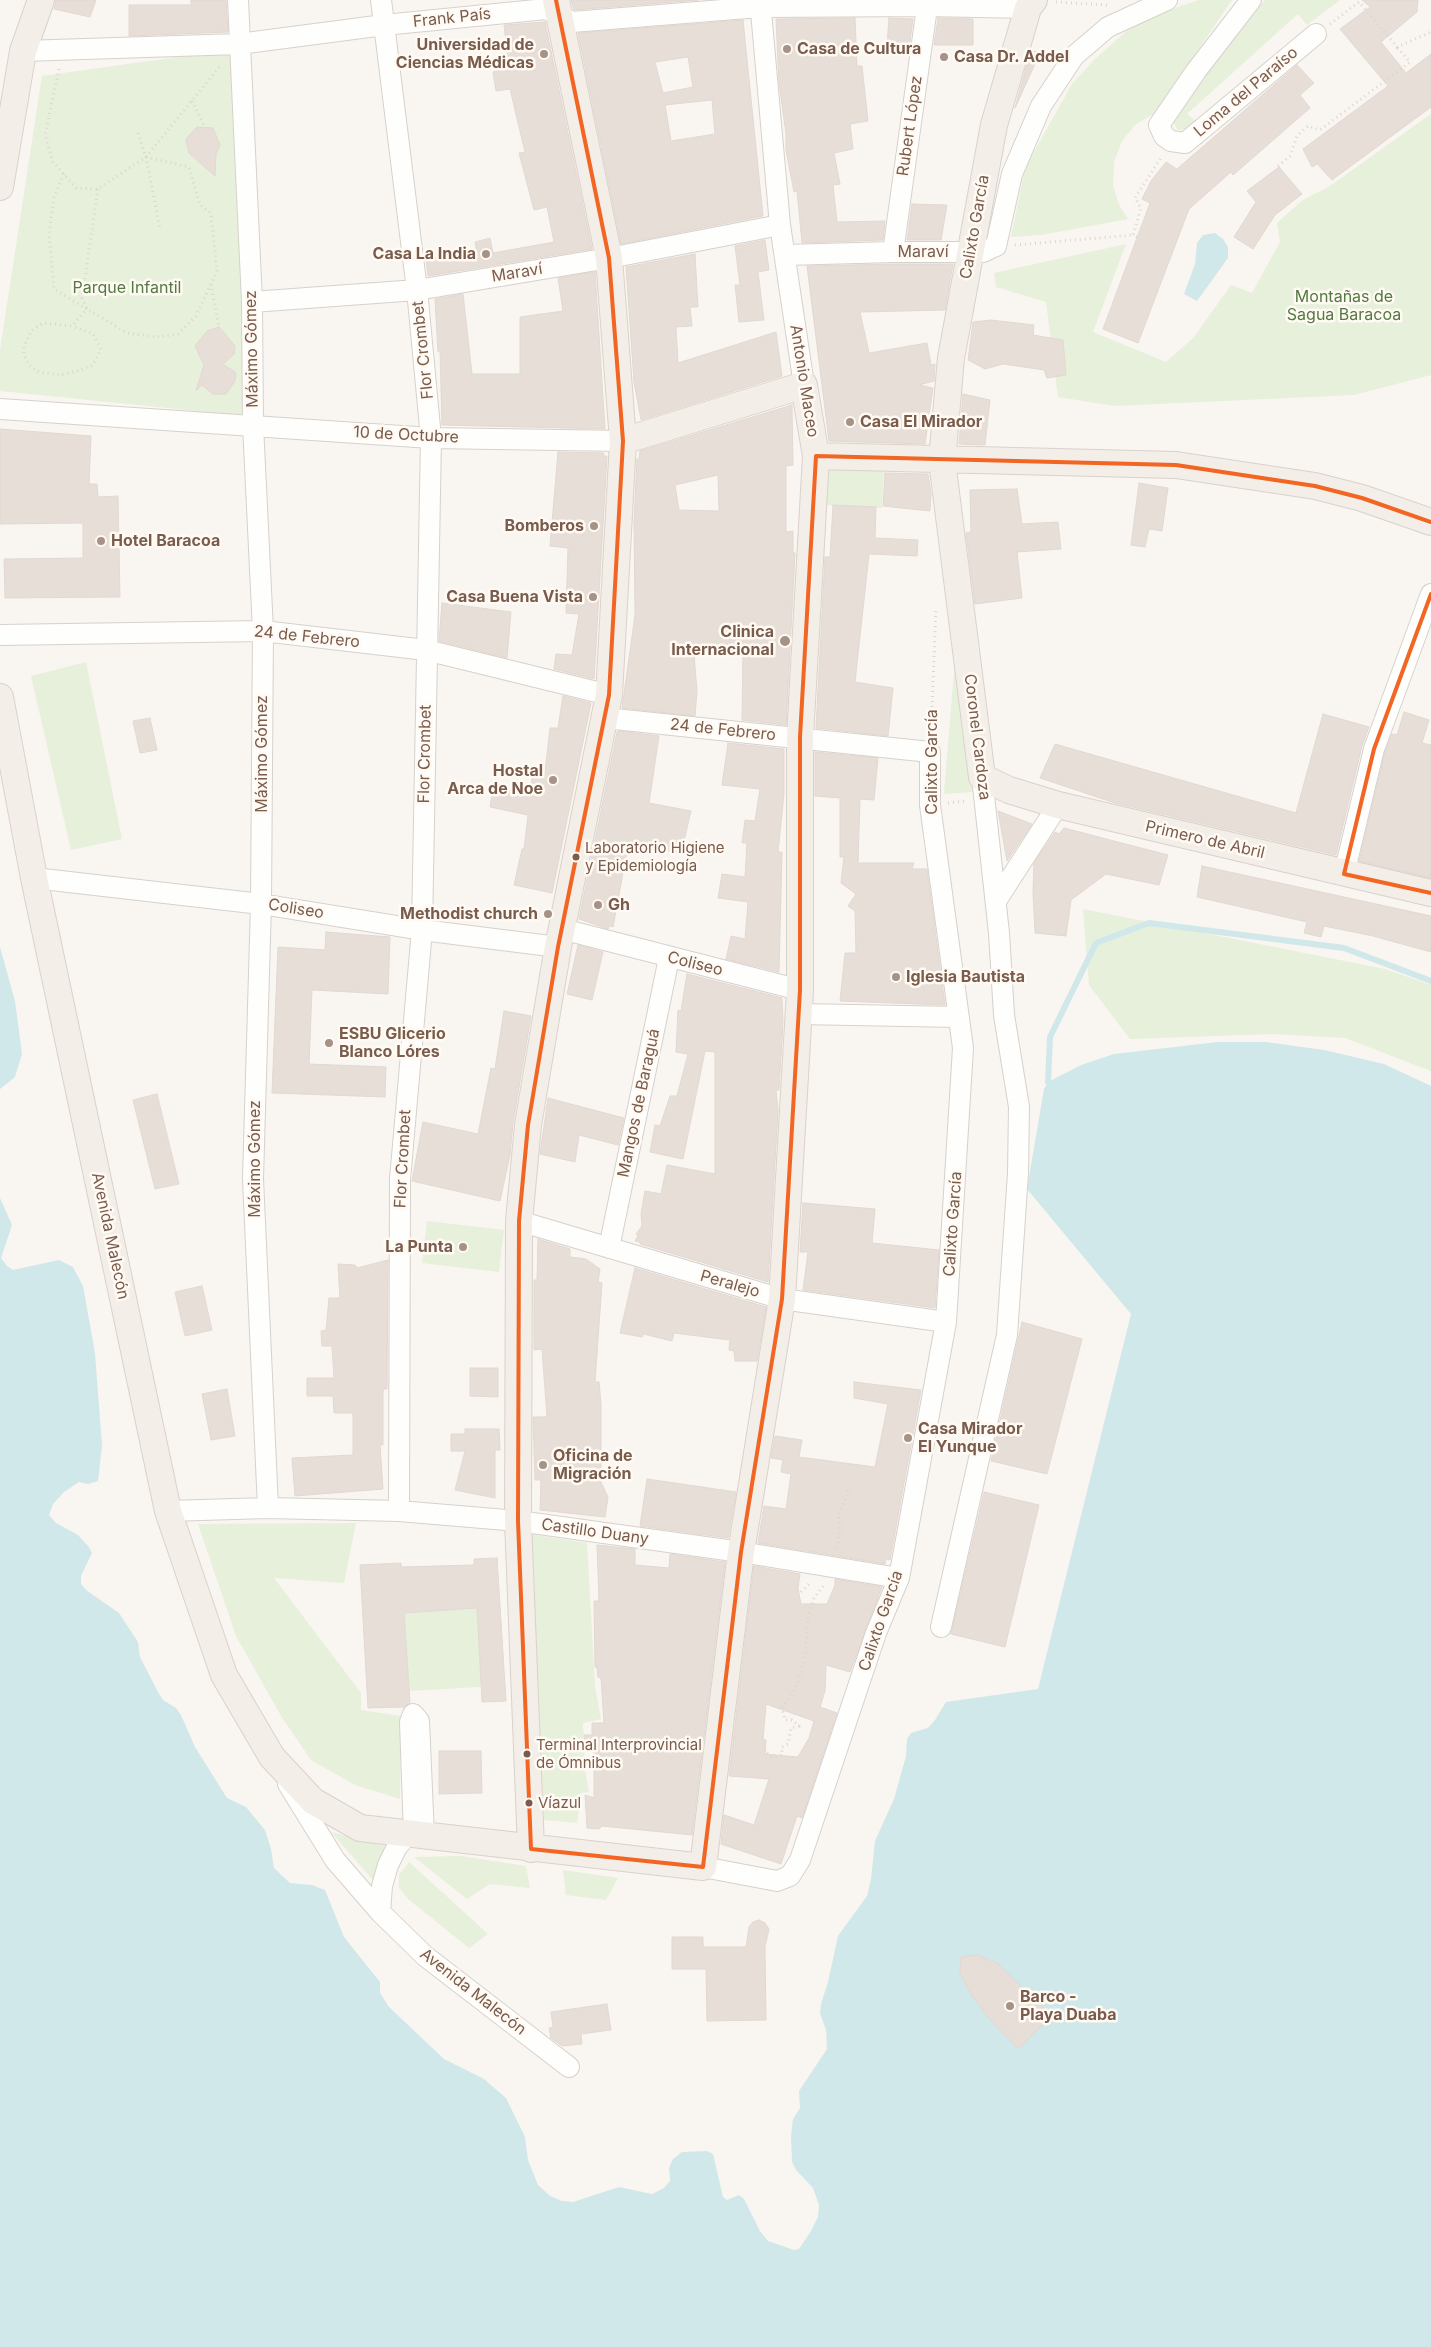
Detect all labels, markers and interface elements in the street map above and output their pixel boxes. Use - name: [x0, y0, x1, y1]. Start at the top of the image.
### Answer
- street label: Frank País: [412, 4, 492, 32]
- place label: Universidad de Ciencias Médicas: [396, 35, 534, 73]
- place label: Casa de Cultura: [797, 39, 921, 59]
- marker: Casa de Cultura: [781, 43, 793, 55]
- street label: Loma del Paraíso: [1190, 43, 1302, 141]
- place label: Casa Dr. Addel: [954, 47, 1069, 67]
- marker: Universidad de Ciencias Médicas: [538, 48, 550, 60]
- marker: Casa Dr. Addel: [938, 51, 950, 63]
- street label: Rubert López: [893, 75, 927, 177]
- street label: Calixto García: [956, 173, 994, 281]
- street label: Maraví: [897, 242, 949, 262]
- place label: Casa La India: [373, 244, 476, 264]
- marker: Casa La India: [480, 248, 492, 260]
- street label: Maraví: [490, 260, 544, 286]
- park label: Parque Infantil: [73, 278, 181, 298]
- park label: Montañas de Sagua Baracoa: [1287, 287, 1401, 325]
- street label: Máximo Gómez: [241, 290, 263, 408]
- street label: Flor Crombet: [408, 300, 438, 400]
- street label: Antonio Maceo: [786, 323, 822, 439]
- place label: Casa El Mirador: [860, 412, 982, 432]
- marker: Casa El Mirador: [844, 416, 856, 428]
- street label: 10 de Octubre: [353, 423, 459, 447]
- place label: Bomberos: [504, 516, 584, 536]
- marker: Bomberos: [588, 520, 600, 532]
- place label: Hotel Baracoa: [111, 531, 220, 551]
- marker: Hotel Baracoa: [95, 535, 107, 547]
- place label: Casa Buena Vista: [446, 587, 583, 607]
- marker: Casa Buena Vista: [587, 591, 599, 603]
- street label: 24 de Febrero: [253, 622, 361, 652]
- place label: Clinica Internacional: [671, 622, 774, 660]
- marker: Clinica Internacional: [778, 634, 792, 648]
- street label: Coronel Cardoza: [960, 673, 994, 801]
- street label: Máximo Gómez: [252, 695, 272, 813]
- street label: Flor Crombet: [415, 704, 435, 804]
- street label: Calixto García: [922, 709, 942, 815]
- street label: 24 de Febrero: [669, 715, 777, 745]
- place label: Hostal Arca de Noe: [447, 761, 543, 799]
- marker: Hostal Arca de Noe: [547, 774, 559, 786]
- street label: Primero de Abril: [1143, 817, 1267, 863]
- place label: Laboratorio Higiene y Epidemiología: [585, 839, 725, 874]
- marker: Laboratorio Higiene y Epidemiología: [571, 852, 581, 862]
- street label: Coliseo: [267, 895, 325, 923]
- place label: Gh: [608, 895, 630, 915]
- marker: Gh: [592, 899, 604, 911]
- place label: Methodist church: [400, 904, 538, 924]
- marker: Methodist church: [542, 908, 554, 920]
- street label: Coliseo: [665, 948, 725, 980]
- place label: Iglesia Bautista: [906, 967, 1025, 987]
- marker: Iglesia Bautista: [890, 971, 902, 983]
- place label: ESBU Glicerio Blanco Lóres: [339, 1024, 446, 1062]
- street label: Mangos de Baraguá: [614, 1027, 664, 1179]
- marker: ESBU Glicerio Blanco Lóres: [323, 1037, 335, 1049]
- street label: Máximo Gómez: [245, 1100, 265, 1218]
- street label: Flor Crombet: [391, 1109, 415, 1209]
- street label: Avenida Malecón: [87, 1171, 133, 1301]
- street label: Calixto García: [940, 1171, 966, 1277]
- place label: La Punta: [385, 1237, 453, 1257]
- marker: La Punta: [457, 1241, 469, 1253]
- street label: Peralejo: [698, 1266, 762, 1302]
- place label: Casa Mirador El Yunque: [918, 1419, 1022, 1457]
- marker: Casa Mirador El Yunque: [902, 1432, 914, 1444]
- place label: Oficina de Migración: [553, 1446, 633, 1484]
- marker: Oficina de Migración: [537, 1459, 549, 1471]
- street label: Castillo Duany: [540, 1515, 650, 1549]
- street label: Calixto García: [855, 1568, 907, 1674]
- place label: Terminal Interprovincial de Ómnibus: [536, 1736, 702, 1771]
- marker: Terminal Interprovincial de Ómnibus: [522, 1749, 532, 1759]
- place label: Víazul: [538, 1794, 581, 1812]
- marker: Víazul: [524, 1798, 534, 1808]
- street label: Avenida Malecón: [416, 1945, 530, 2039]
- place label: Barco - Playa Duaba: [1020, 1987, 1117, 2025]
- marker: Barco - Playa Duaba: [1004, 2000, 1016, 2012]

